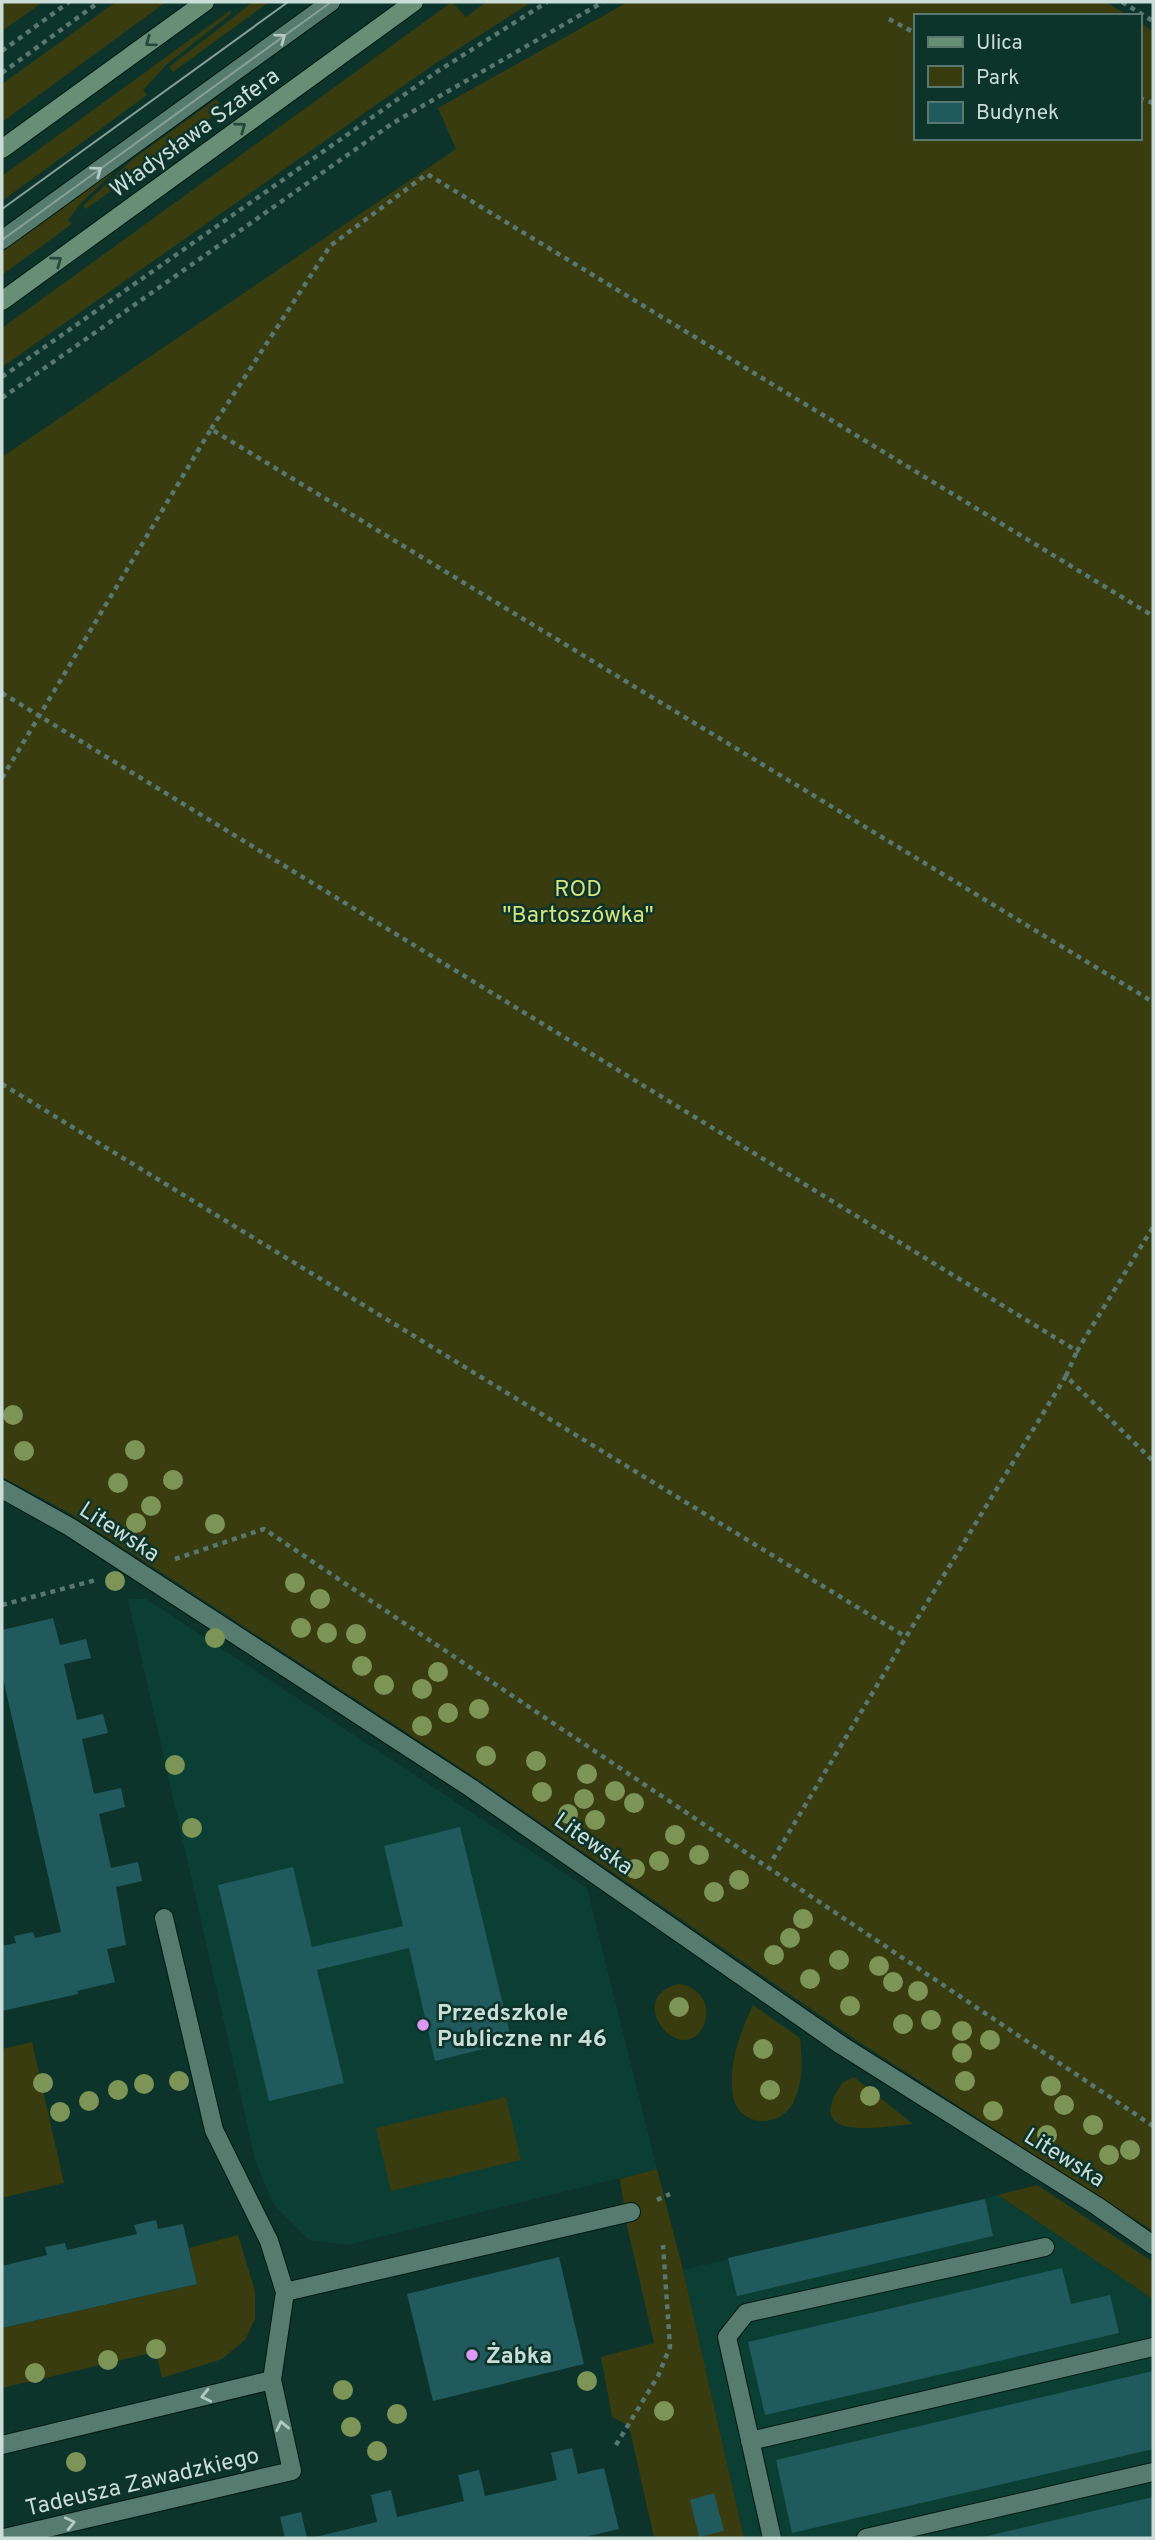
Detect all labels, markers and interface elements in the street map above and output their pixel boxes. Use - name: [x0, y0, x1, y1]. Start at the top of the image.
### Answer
- legend: [914, 14, 1141, 140]
- text: Ulica: [976, 30, 1023, 57]
- one-way arrow: [273, 33, 286, 46]
- one-way arrow: [145, 34, 158, 46]
- street label: Władysława Szafera: [105, 63, 286, 205]
- text: Park: [976, 65, 1019, 92]
- text: Budynek: [976, 100, 1059, 127]
- one-way arrow: [233, 123, 246, 136]
- one-way arrow: [89, 167, 101, 179]
- one-way arrow: [49, 257, 62, 269]
- park label: ROD "Bartoszówka": [502, 876, 654, 931]
- street label: Litewska: [73, 1496, 164, 1570]
- street label: Litewska: [547, 1807, 638, 1883]
- place label: Przedszkole Publiczne nr 46: [437, 2000, 607, 2055]
- marker: Przedszkole Publiczne nr 46: [415, 2017, 431, 2033]
- street label: Litewska: [1018, 2123, 1110, 2195]
- place label: Żabka: [486, 2342, 552, 2372]
- marker: Żabka: [464, 2347, 480, 2363]
- one-way arrow: [200, 2388, 212, 2402]
- one-way arrow: [276, 2420, 291, 2432]
- street label: Tadeusza Zawadzkiego: [23, 2442, 262, 2524]
- one-way arrow: [64, 2517, 76, 2531]

